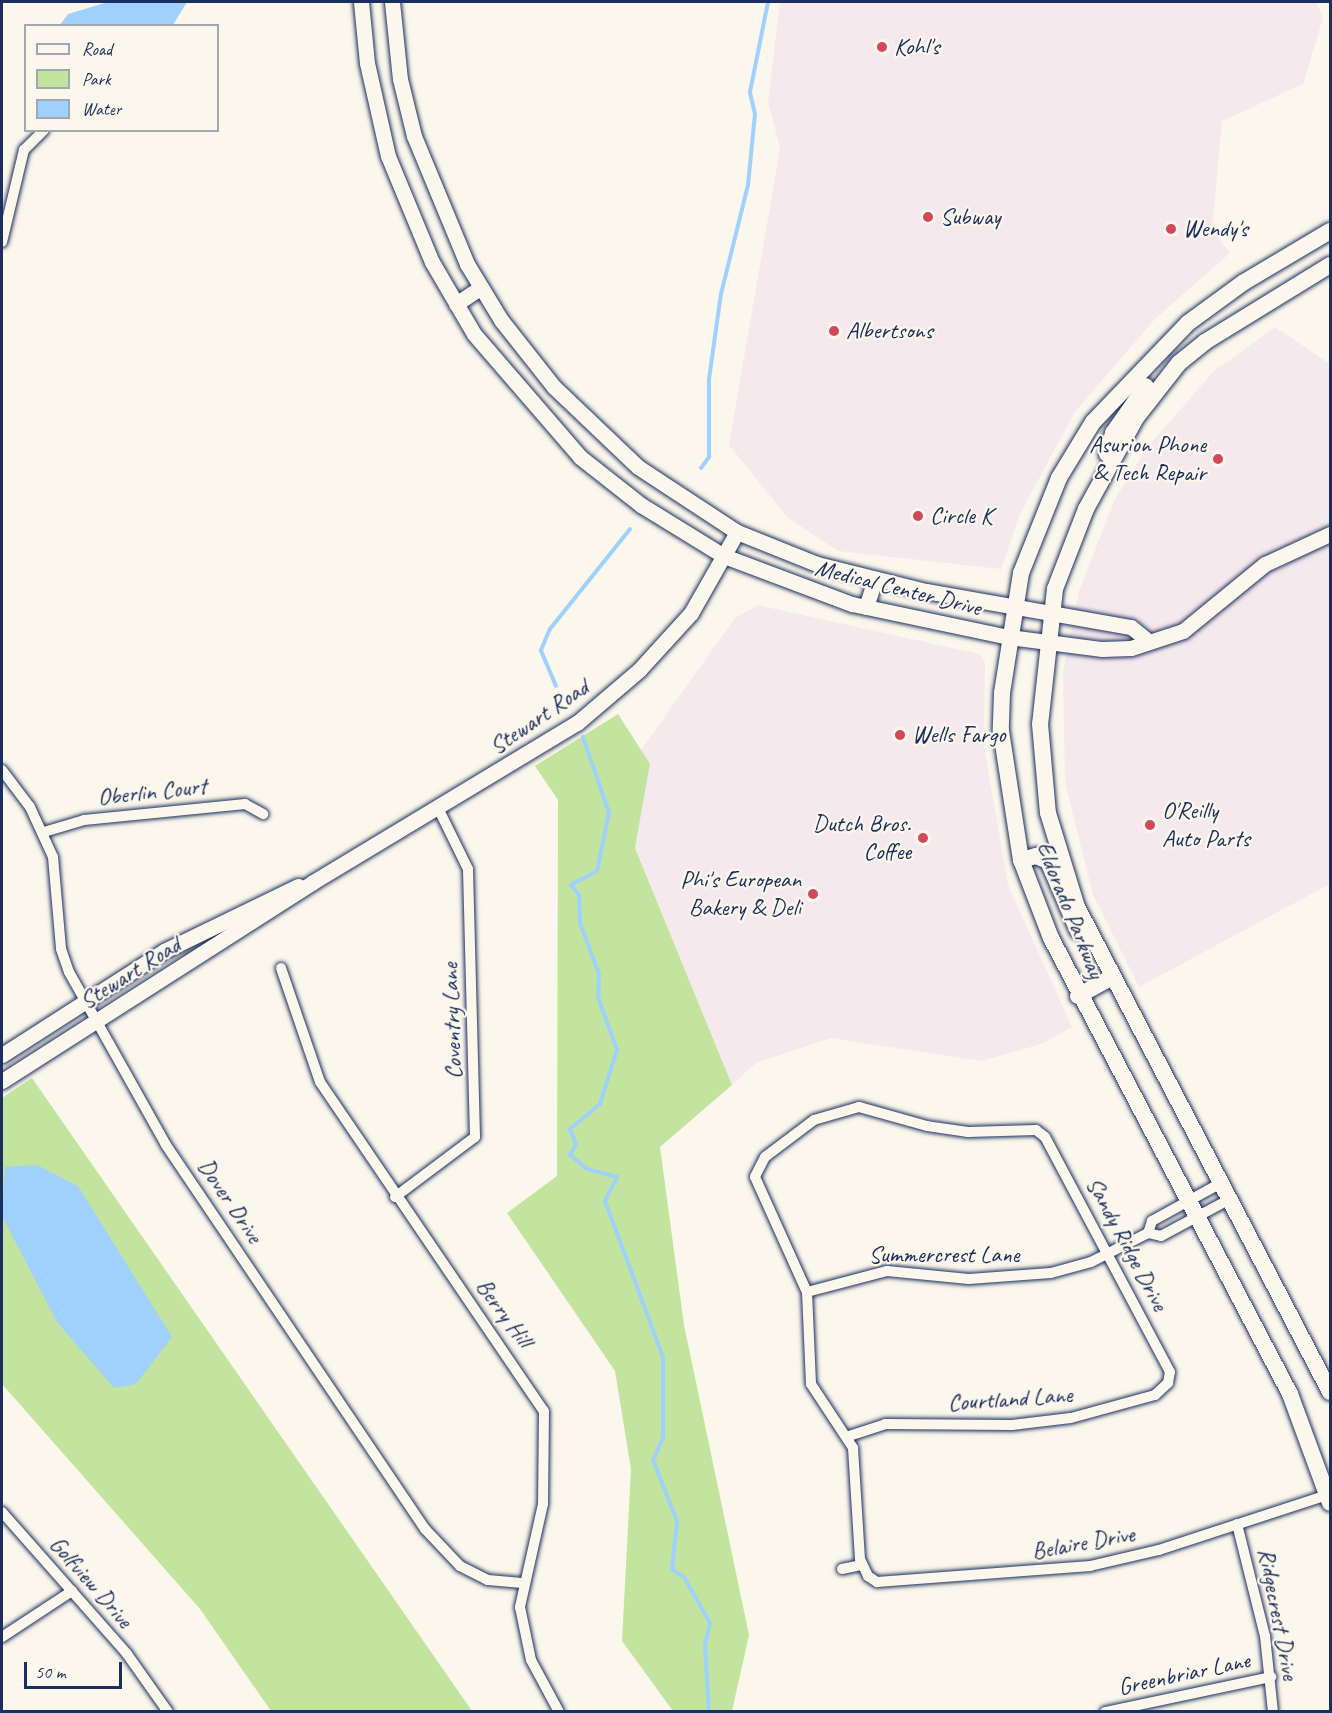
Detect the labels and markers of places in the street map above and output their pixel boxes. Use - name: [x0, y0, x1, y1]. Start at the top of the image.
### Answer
- place label: Kohl's: [894, 33, 939, 61]
- marker: Kohl's: [875, 40, 889, 54]
- place label: Subway: [940, 203, 1000, 231]
- marker: Subway: [921, 210, 935, 224]
- place label: Wendy's: [1183, 215, 1248, 243]
- marker: Wendy's: [1164, 222, 1178, 236]
- place label: Albertsons: [846, 317, 933, 345]
- marker: Albertsons: [827, 324, 841, 338]
- place label: Asurion Phone & Tech Repair: [1089, 431, 1206, 487]
- marker: Asurion Phone & Tech Repair: [1211, 452, 1225, 466]
- place label: Circle K: [930, 502, 992, 530]
- marker: Circle K: [911, 509, 925, 523]
- place label: Wells Fargo: [912, 721, 1006, 749]
- marker: Wells Fargo: [893, 728, 907, 742]
- place label: O'Reilly Auto Parts: [1162, 797, 1250, 853]
- place label: Dutch Bros. Coffee: [813, 810, 911, 866]
- marker: O'Reilly Auto Parts: [1143, 818, 1157, 832]
- marker: Dutch Bros. Coffee: [916, 831, 930, 845]
- place label: Phi's European Bakery & Deli: [680, 866, 801, 922]
- marker: Phi's European Bakery & Deli: [806, 887, 820, 901]

